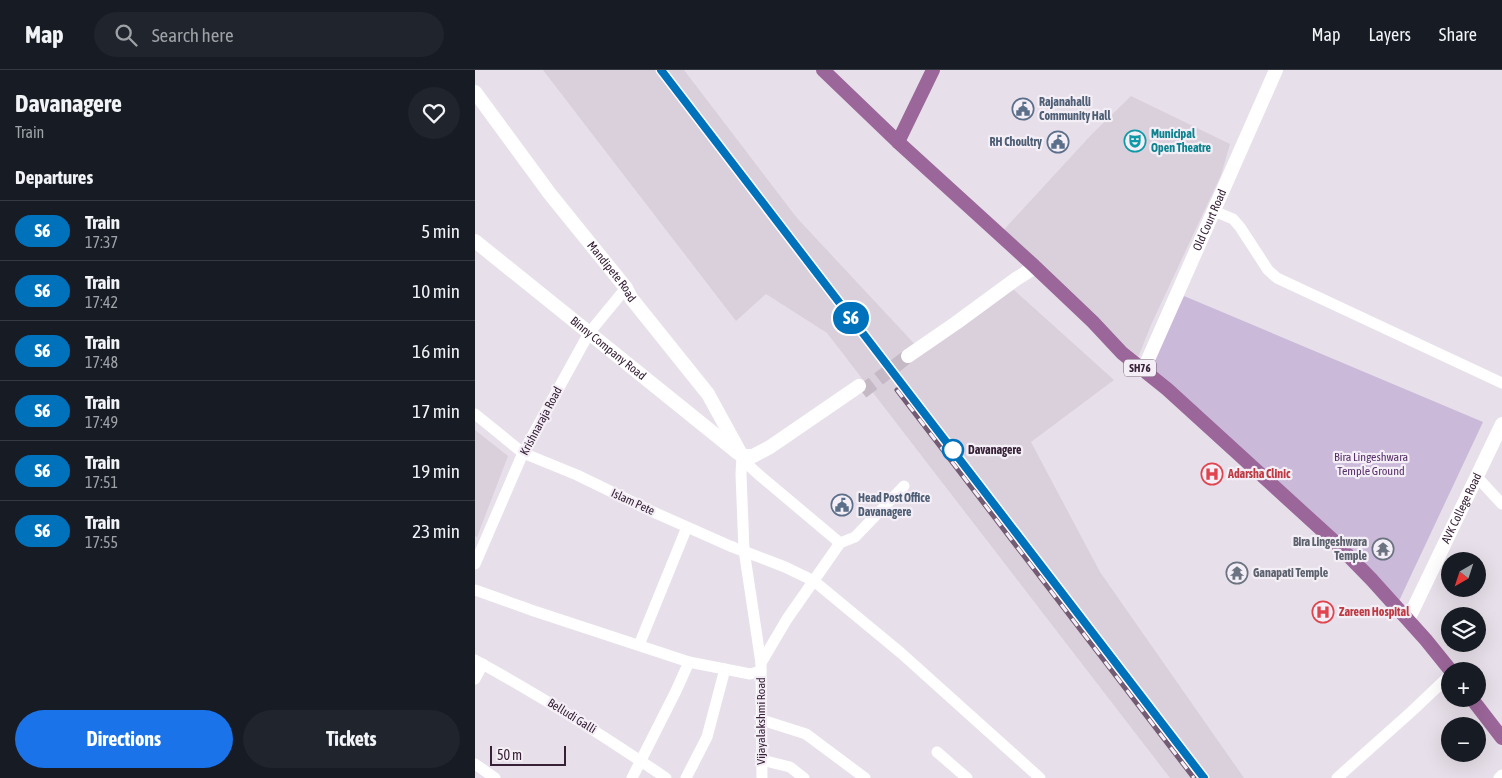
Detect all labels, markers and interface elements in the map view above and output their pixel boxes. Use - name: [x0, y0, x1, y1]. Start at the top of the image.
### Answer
- search box: [94, 12, 444, 57]
- text: Map: [25, 21, 64, 48]
- icon: search: [112, 21, 140, 49]
- text: Search here: [152, 24, 234, 46]
- text: Map: [1311, 24, 1340, 45]
- text: Layers: [1368, 24, 1411, 45]
- text: Share: [1439, 24, 1477, 45]
- button: heart: [408, 87, 460, 139]
- text: Davanagere: [15, 90, 122, 117]
- place label: Rajanahalli Community Hall: [1039, 95, 1111, 123]
- public building icon: Rajanahalli Community Hall: [1011, 97, 1035, 121]
- text: Train: [15, 123, 44, 141]
- place label: Municipal Open Theatre: [1151, 127, 1211, 155]
- theatre icon: Municipal Open Theatre: [1123, 129, 1147, 153]
- public building icon: RH Choultry: [1046, 130, 1070, 154]
- place label: RH Choultry: [990, 135, 1042, 149]
- text: Departures: [15, 166, 93, 188]
- street label: Old Court Road: [1190, 187, 1229, 253]
- text: Train: [85, 211, 120, 233]
- text: S6: [34, 220, 51, 241]
- text: 5 min: [421, 220, 460, 242]
- text: 17:37: [85, 233, 118, 251]
- street label: Mandipete Road: [584, 239, 639, 305]
- text: Train: [85, 271, 120, 293]
- text: S6: [34, 280, 51, 301]
- text: 10 min: [412, 280, 460, 302]
- text: 17:42: [85, 293, 118, 311]
- line badge: S6: [829, 302, 873, 334]
- text: S6: [843, 307, 859, 328]
- street label: Binny Company Road: [567, 314, 649, 383]
- text: Train: [85, 331, 120, 353]
- text: S6: [34, 340, 51, 361]
- text: 16 min: [412, 340, 460, 362]
- text: 17:48: [85, 353, 118, 371]
- road number: SH76: [1124, 360, 1156, 376]
- street label: Krishnaraja Road: [517, 384, 565, 458]
- text: Train: [85, 391, 120, 413]
- text: S6: [34, 400, 51, 421]
- text: 17 min: [412, 400, 460, 422]
- text: 17:49: [85, 413, 118, 431]
- marker: Davanagere: [942, 439, 964, 461]
- place label: Davanagere: [968, 443, 1022, 457]
- park label: Bira Lingeshwara Temple Ground: [1334, 450, 1408, 478]
- text: Train: [85, 451, 120, 473]
- text: S6: [34, 460, 51, 481]
- text: 19 min: [412, 460, 460, 482]
- hospital icon: Adarsha Clinic: [1200, 462, 1224, 486]
- place label: Adarsha Clinic: [1227, 467, 1291, 481]
- street label: AVK College Road: [1439, 471, 1485, 546]
- text: 17:51: [85, 473, 118, 491]
- street label: Islam Pete: [609, 486, 657, 518]
- place label: Head Post Office Davanagere: [858, 491, 931, 519]
- public building icon: Head Post Office Davanagere: [830, 493, 854, 517]
- text: Train: [85, 511, 120, 533]
- text: S6: [34, 520, 51, 541]
- text: 23 min: [412, 520, 460, 542]
- text: 17:55: [85, 533, 118, 551]
- place label: Bira Lingeshwara Temple: [1293, 535, 1368, 563]
- temple icon: Bira Lingeshwara Temple: [1371, 537, 1395, 561]
- north arrow: [1441, 552, 1486, 598]
- map controls: [1441, 552, 1486, 762]
- temple icon: Ganapati Temple: [1225, 561, 1249, 585]
- place label: Ganapati Temple: [1253, 566, 1329, 580]
- hospital icon: Zareen Hospital: [1311, 600, 1335, 624]
- place label: Zareen Hospital: [1339, 605, 1410, 619]
- button: layers: [1441, 607, 1486, 652]
- button: +: [1441, 662, 1486, 707]
- street label: Vijayalakshmi Road: [754, 677, 768, 765]
- street label: Belludi Galli: [545, 696, 599, 736]
- button: Directions: [15, 710, 233, 768]
- button: Tickets: [243, 710, 460, 768]
- button: −: [1441, 717, 1486, 762]
- scale bar: [490, 743, 566, 766]
- text: 50 m: [497, 747, 522, 763]

